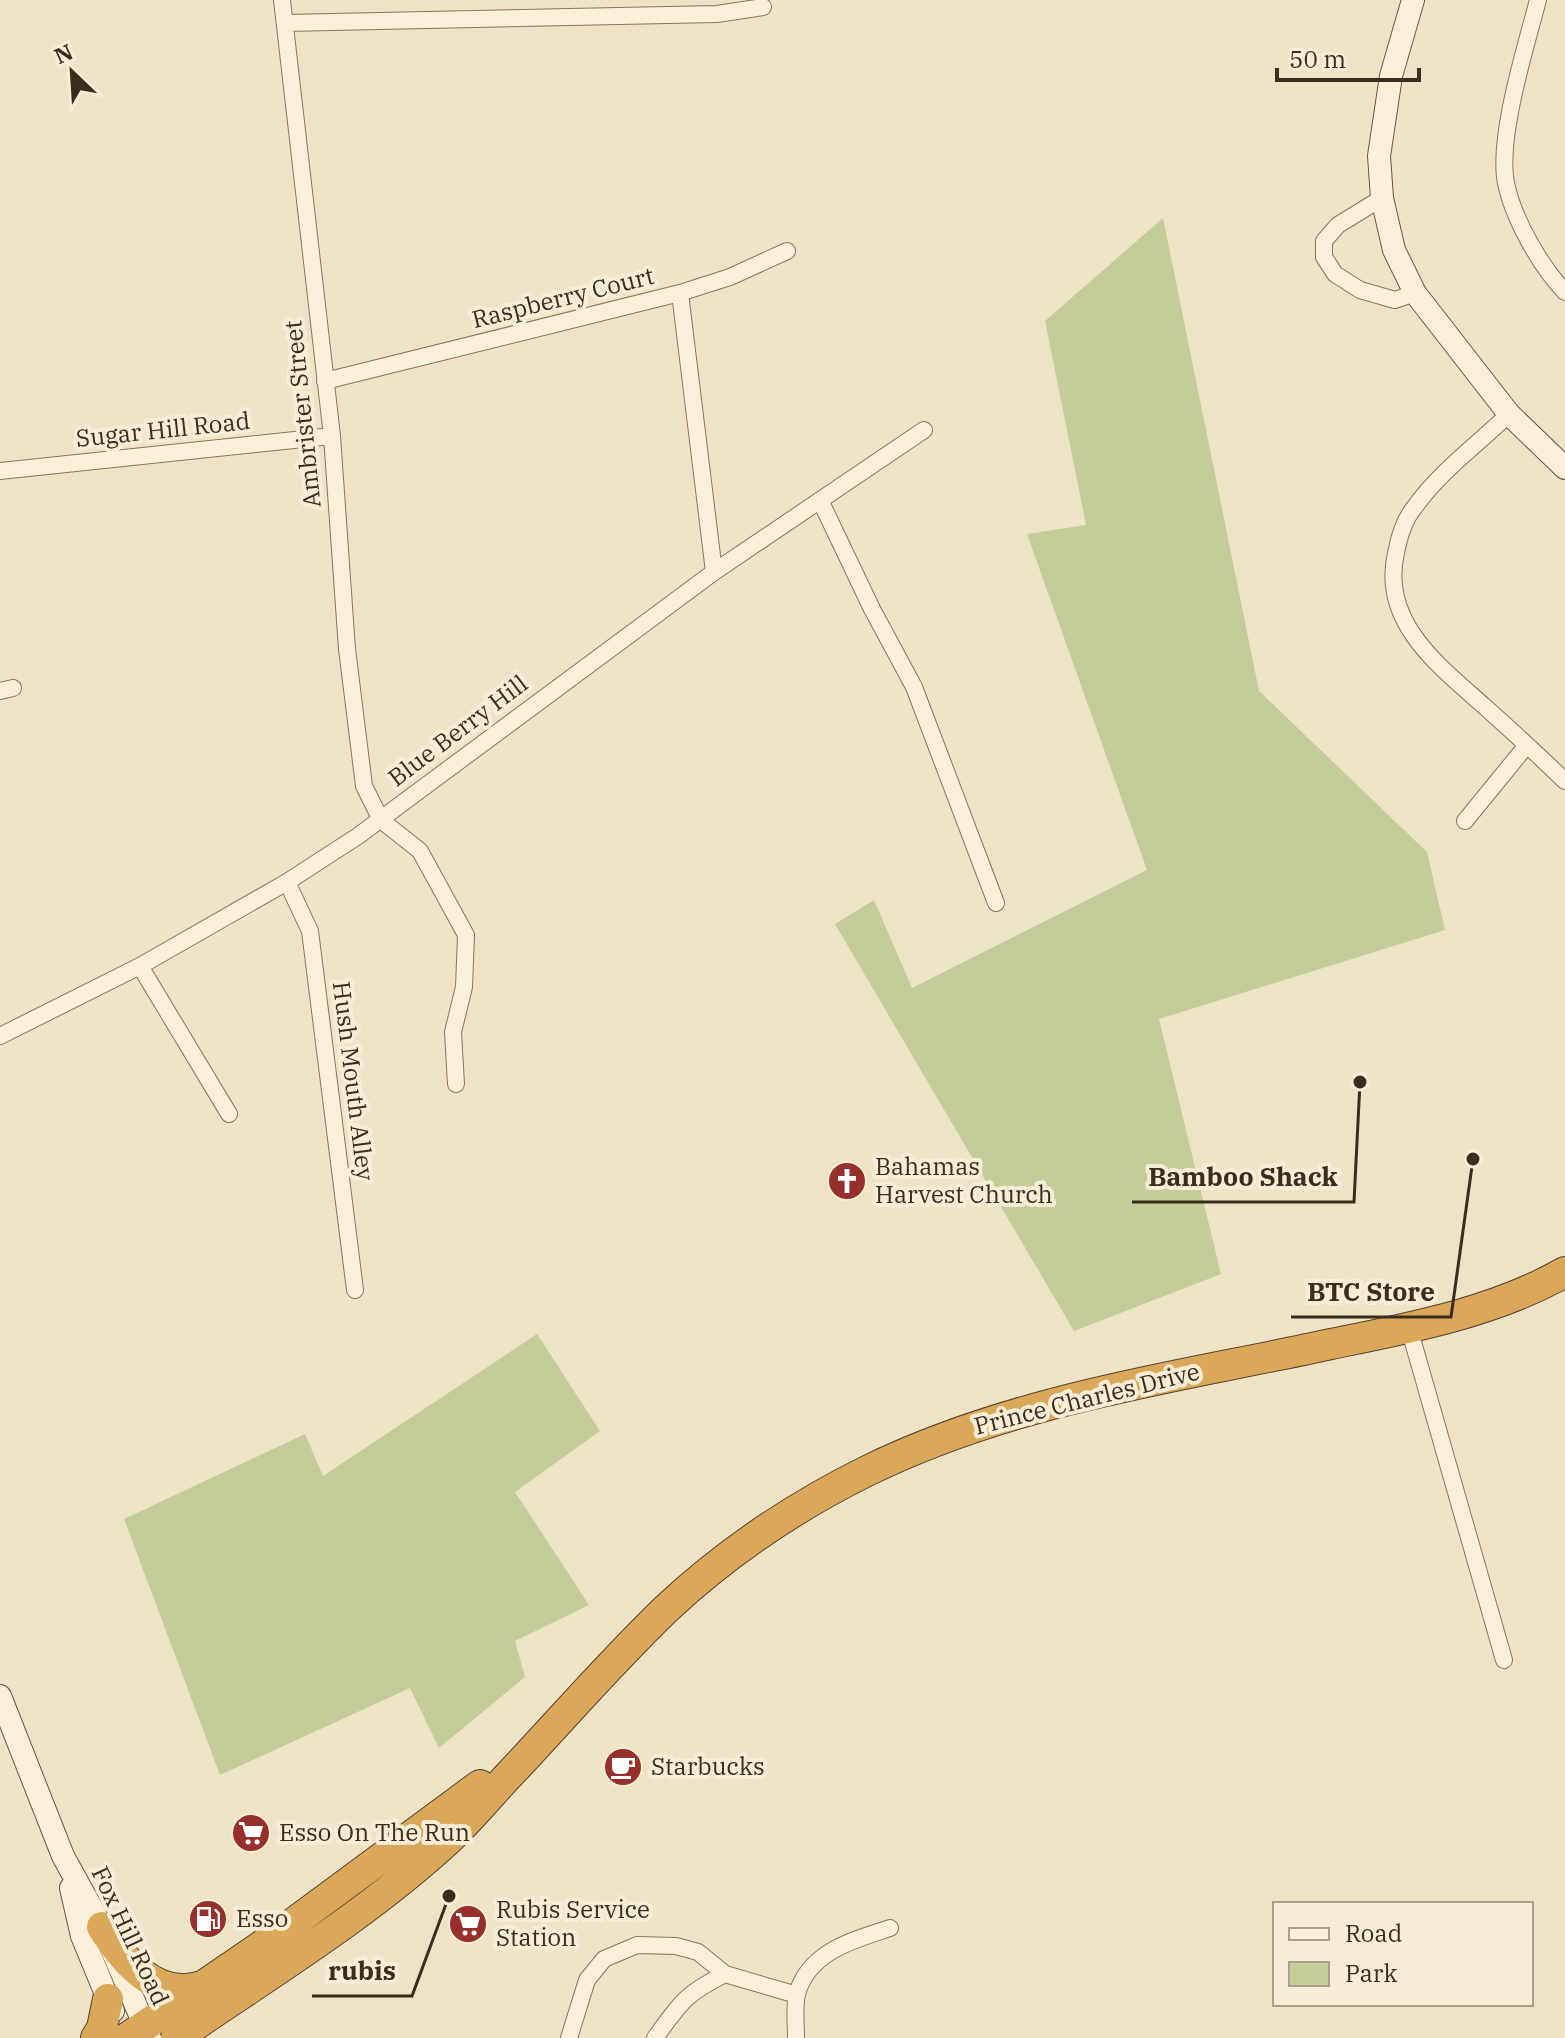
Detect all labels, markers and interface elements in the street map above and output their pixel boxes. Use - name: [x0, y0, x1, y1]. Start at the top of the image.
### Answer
- north arrow: [32, 32, 112, 112]
- scale bar: [1277, 32, 1419, 82]
- text: N: [49, 37, 77, 70]
- text: 50 m: [1289, 43, 1346, 75]
- street label: Raspberry Court: [468, 259, 657, 335]
- street label: Ambrister Street: [276, 319, 328, 509]
- street label: Sugar Hill Road: [74, 404, 252, 454]
- street label: Blue Berry Hill: [381, 667, 534, 793]
- street label: Hush Mouth Alley: [326, 979, 382, 1183]
- place label: Bahamas Harvest Church: [875, 1150, 1053, 1210]
- callout: Bamboo Shack: [1132, 1152, 1354, 1202]
- text: Bamboo Shack: [1148, 1159, 1339, 1193]
- church icon: Bahamas Harvest Church: [826, 1160, 868, 1202]
- callout: BTC Store: [1291, 1267, 1451, 1317]
- text: BTC Store: [1307, 1274, 1435, 1308]
- street label: Prince Charles Drive: [971, 1355, 1203, 1442]
- cafe icon: Starbucks: [602, 1746, 644, 1788]
- place label: Starbucks: [651, 1750, 765, 1782]
- supermarket icon: Esso On The Run: [230, 1812, 272, 1854]
- place label: Esso On The Run: [279, 1816, 470, 1848]
- street label: Fox Hill Road: [85, 1861, 177, 2010]
- place label: Rubis Service Station: [496, 1893, 650, 1953]
- fuel station icon: Esso: [187, 1898, 229, 1940]
- place label: Esso: [236, 1902, 288, 1934]
- legend: [1273, 1902, 1533, 2006]
- supermarket icon: Rubis Service Station: [447, 1903, 489, 1945]
- text: Road: [1345, 1917, 1402, 1949]
- callout: rubis: [312, 1946, 412, 1996]
- text: rubis: [328, 1953, 396, 1987]
- text: Park: [1345, 1957, 1397, 1989]

